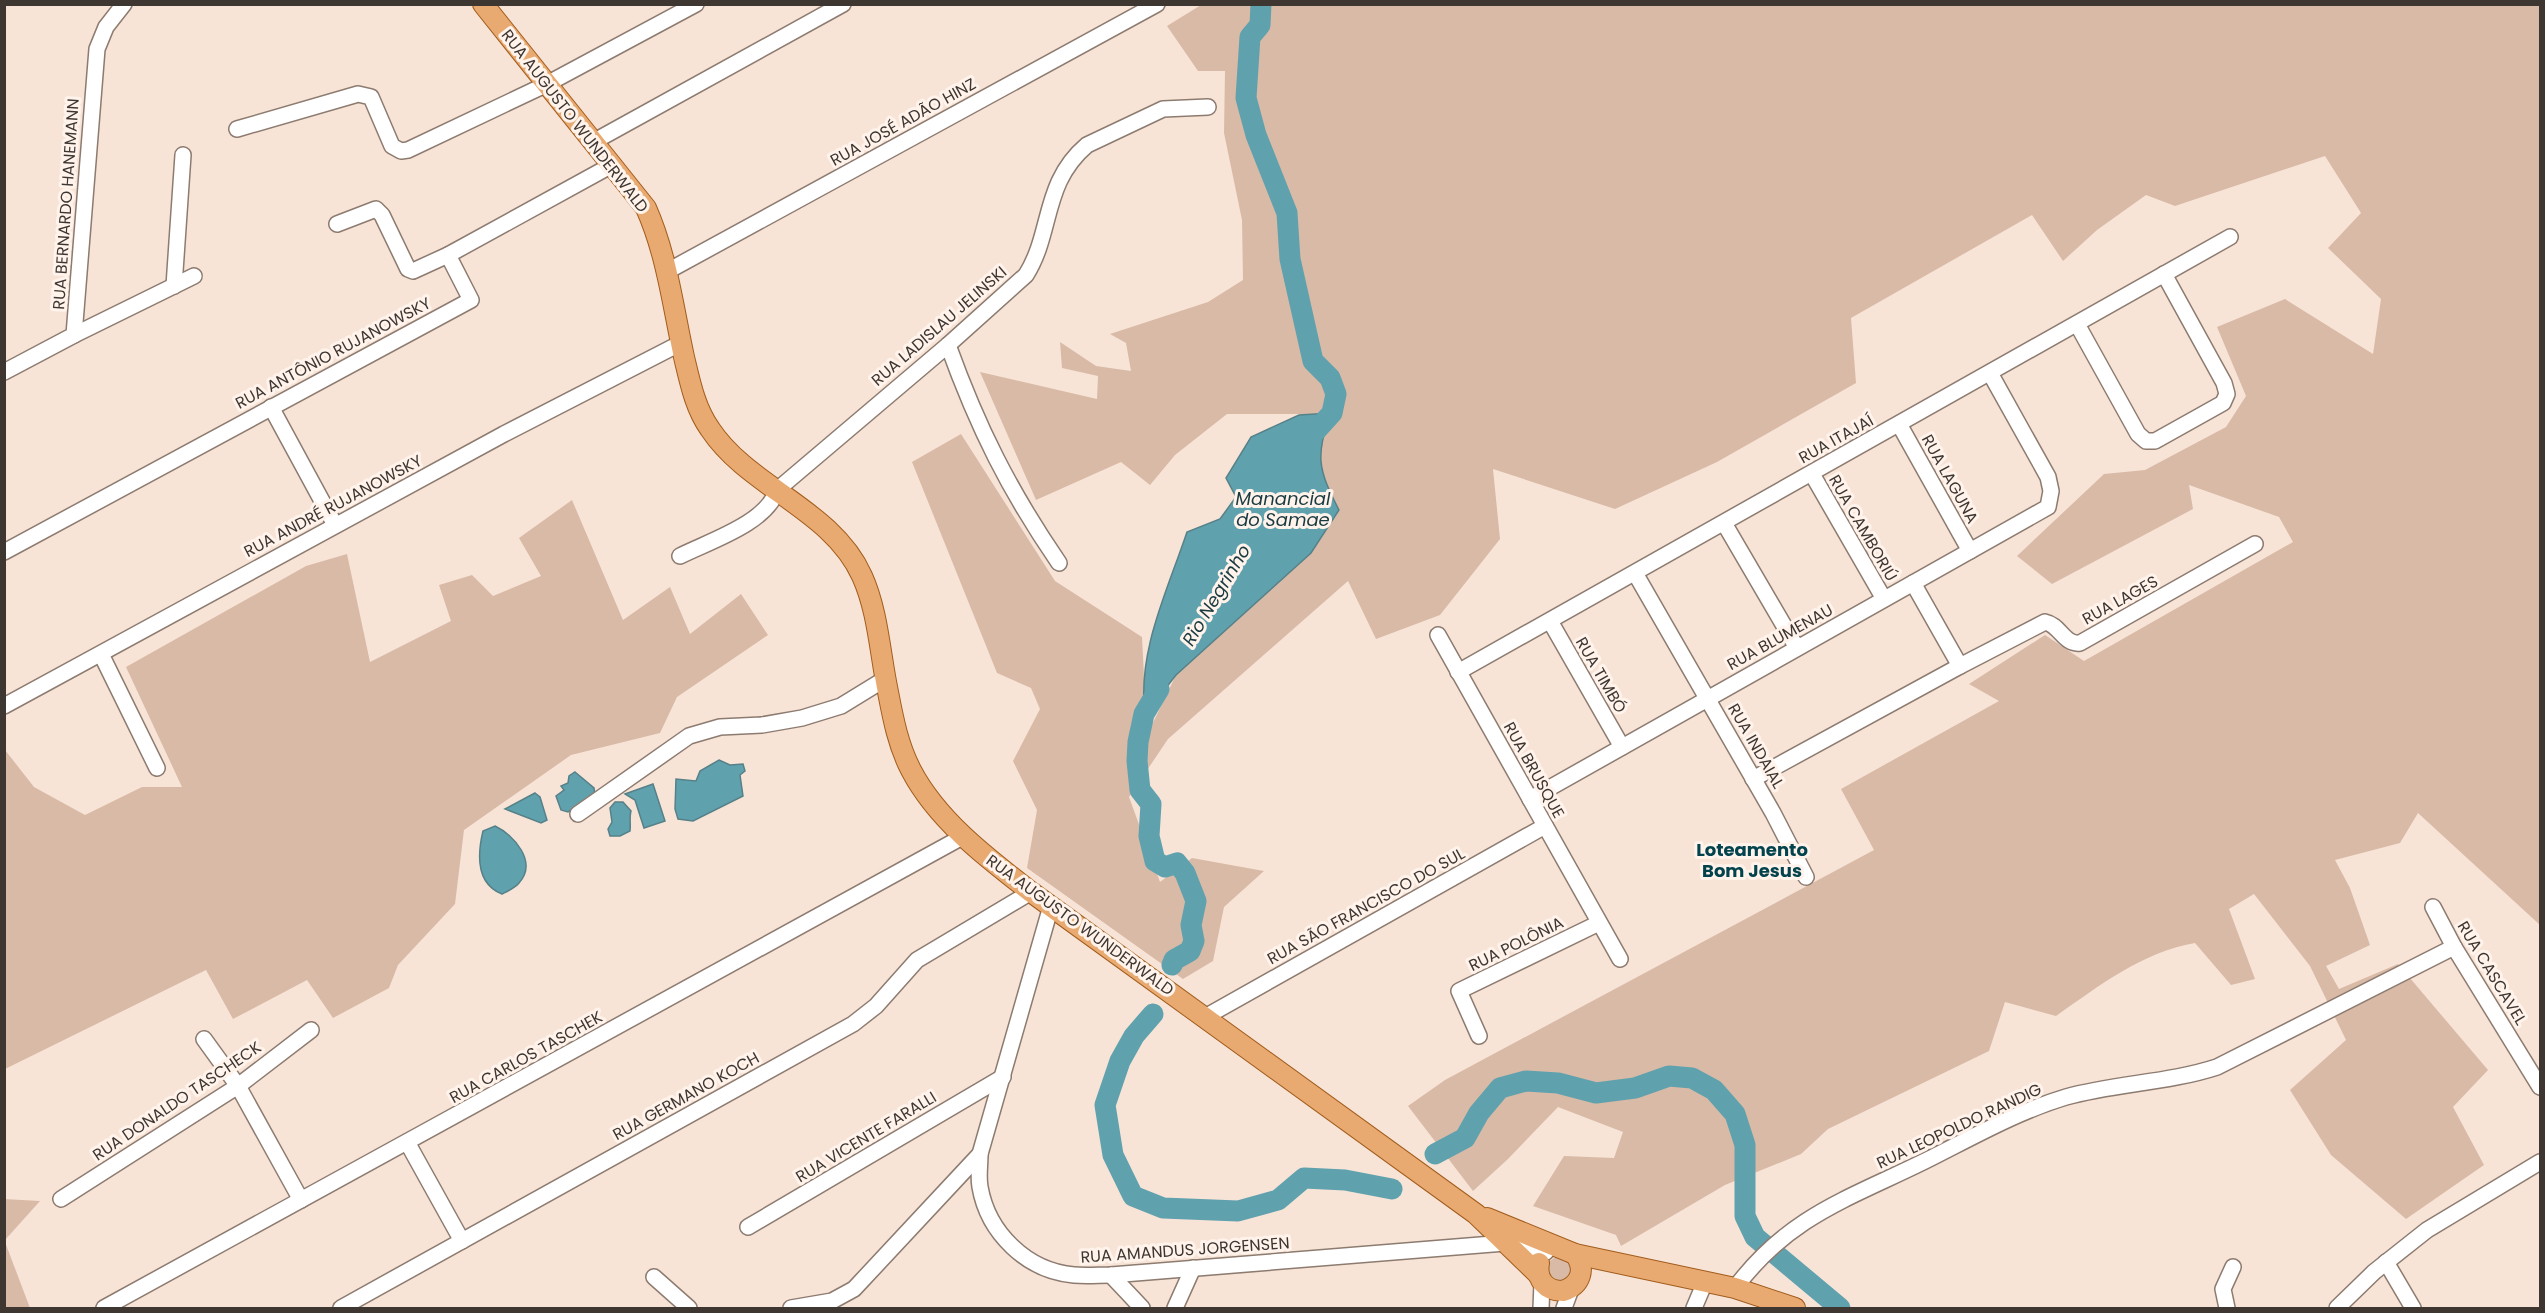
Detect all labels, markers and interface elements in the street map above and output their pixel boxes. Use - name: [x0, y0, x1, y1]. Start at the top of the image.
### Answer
- street label: RUA AUGUSTO WUNDERWALD: [496, 25, 654, 217]
- street label: RUA JOSÉ ADÃO HINZ: [826, 72, 980, 172]
- street label: RUA BERNARDO HANEMANN: [47, 98, 85, 310]
- street label: RUA LADISLAU JELINSKI: [866, 261, 1012, 391]
- street label: RUA ANTÔNIO RUJANOWSKY: [231, 291, 435, 414]
- street label: RUA ITAJAÍ: [1794, 409, 1878, 469]
- street label: RUA LAGUNA: [1916, 430, 1984, 528]
- street label: RUA ANDRÉ RUJANOWSKY: [240, 449, 427, 563]
- street label: RUA CAMBORIÚ: [1823, 471, 1903, 585]
- water label: Manancial do Samae: [1236, 486, 1331, 532]
- water label: Rio Negrinho: [1176, 540, 1256, 650]
- street label: RUA LAGES: [2078, 570, 2162, 630]
- street label: RUA BLUMENAU: [1723, 598, 1837, 676]
- street label: RUA TIMBÓ: [1570, 633, 1632, 717]
- street label: RUA INDAIAL: [1722, 699, 1790, 793]
- street label: RUA BRUSQUE: [1498, 718, 1570, 822]
- district label: Loteamento Bom Jesus: [1696, 837, 1808, 883]
- street label: RUA SÃO FRANCISCO DO SUL: [1263, 842, 1469, 970]
- street label: RUA AUGUSTO WUNDERWALD: [981, 849, 1179, 1001]
- street label: RUA POLÔNIA: [1465, 911, 1567, 977]
- street label: RUA CASCAVEL: [2452, 917, 2532, 1029]
- street label: RUA CARLOS TASCHEK: [445, 1005, 607, 1109]
- street label: RUA DONALDO TASCHECK: [88, 1036, 266, 1166]
- street label: RUA GERMANO KOCH: [609, 1046, 763, 1146]
- street label: RUA LEOPOLDO RANDIG: [1873, 1078, 2045, 1174]
- street label: RUA VICENTE FARALLI: [791, 1086, 941, 1188]
- street label: RUA AMANDUS JORGENSEN: [1080, 1231, 1290, 1269]

